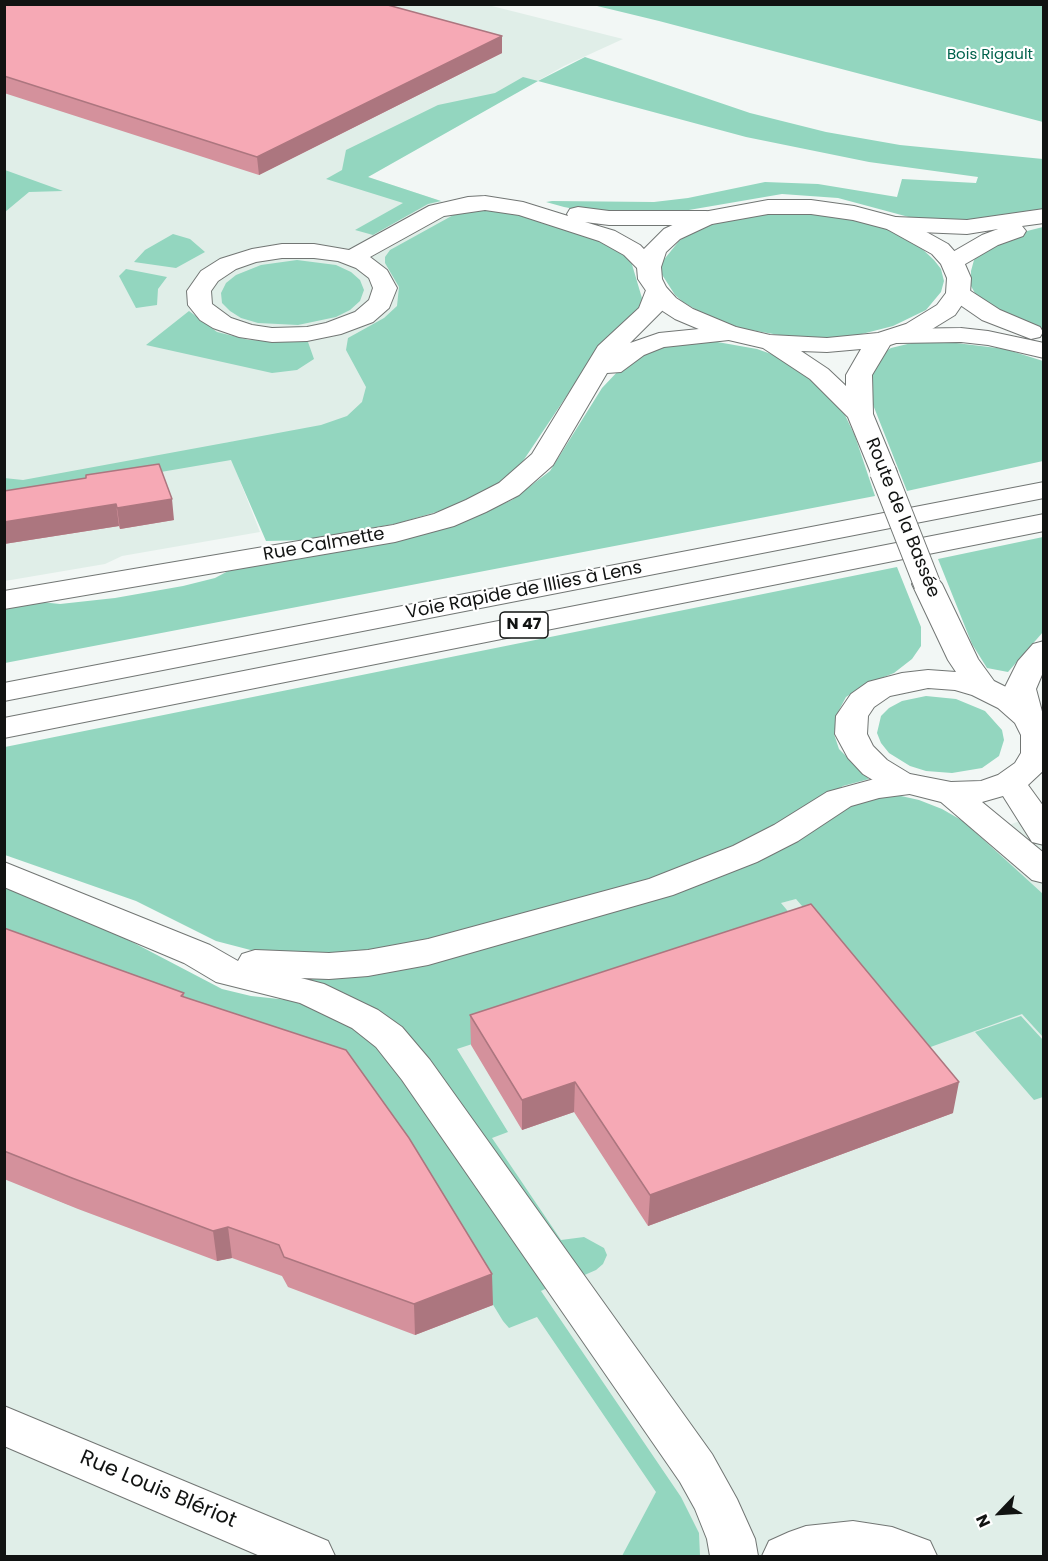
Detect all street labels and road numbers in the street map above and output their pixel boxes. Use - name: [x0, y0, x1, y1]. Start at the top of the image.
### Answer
- street label: Route de la Bassée: [860, 435, 944, 601]
- street label: Rue Calmette: [262, 524, 386, 566]
- street label: Voie Rapide de Illies à Lens: [404, 558, 644, 624]
- road number: N 47: [500, 612, 548, 638]
- street label: Rue Louis Blériot: [76, 1446, 240, 1534]

